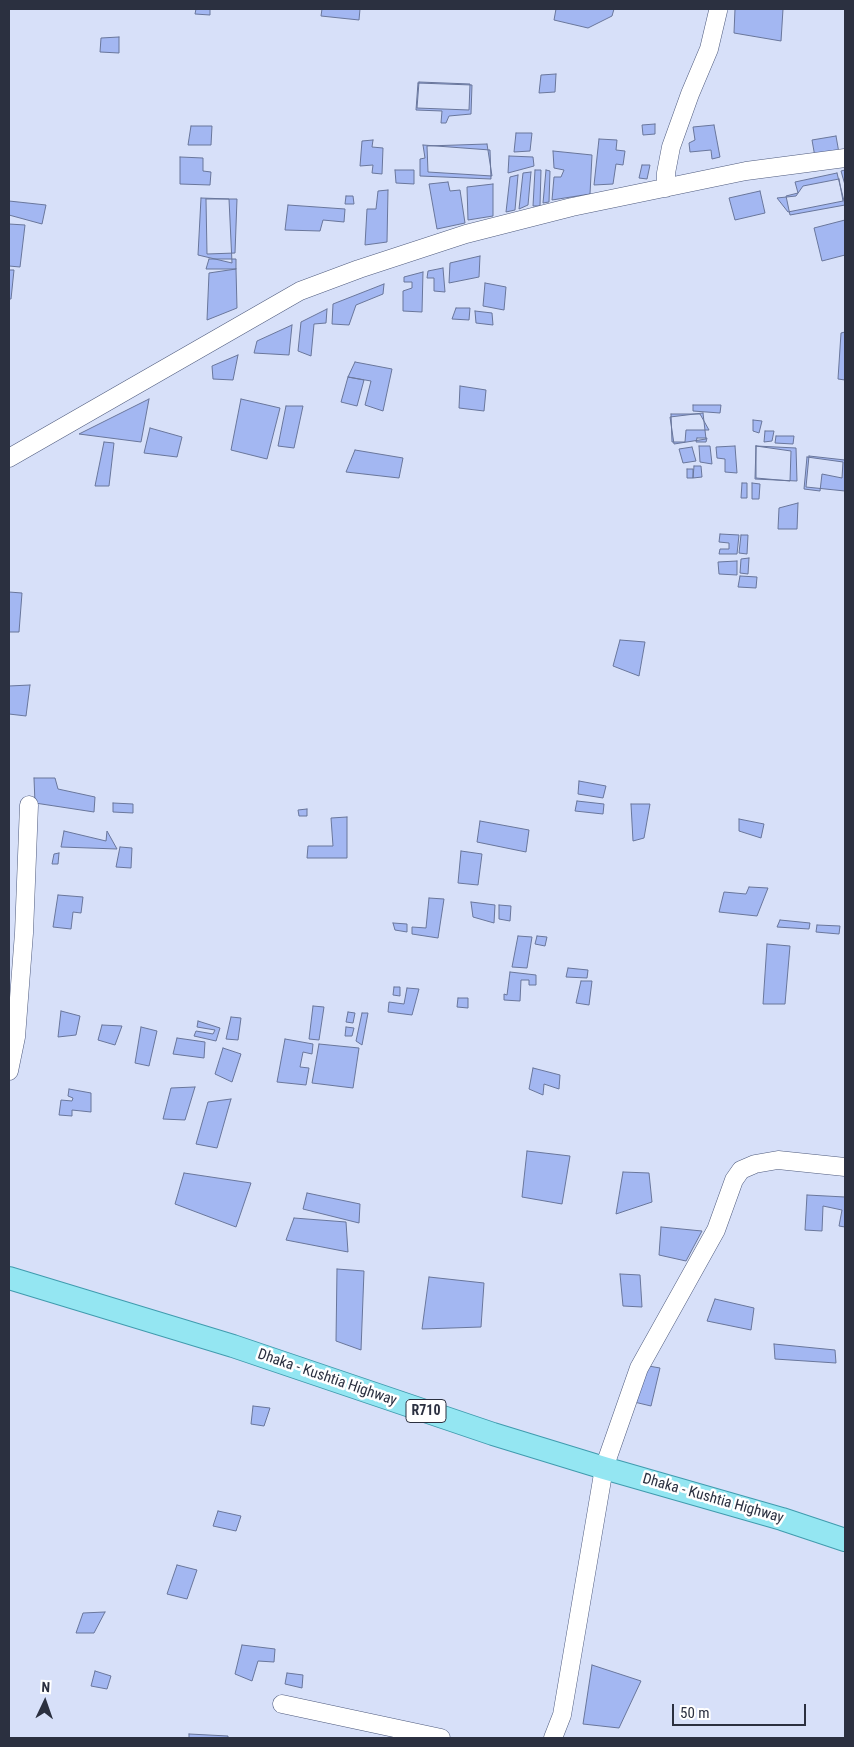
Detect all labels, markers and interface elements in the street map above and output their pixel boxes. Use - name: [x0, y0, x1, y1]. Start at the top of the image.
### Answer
- street label: Dhaka - Kushtia Highway: [255, 1346, 399, 1410]
- road number: R710: [406, 1400, 446, 1422]
- street label: Dhaka - Kushtia Highway: [640, 1470, 786, 1528]
- north arrow: [20, 1677, 70, 1727]
- text: N: [41, 1679, 50, 1695]
- scale bar: [674, 1694, 808, 1726]
- text: 50 m: [680, 1704, 710, 1722]

